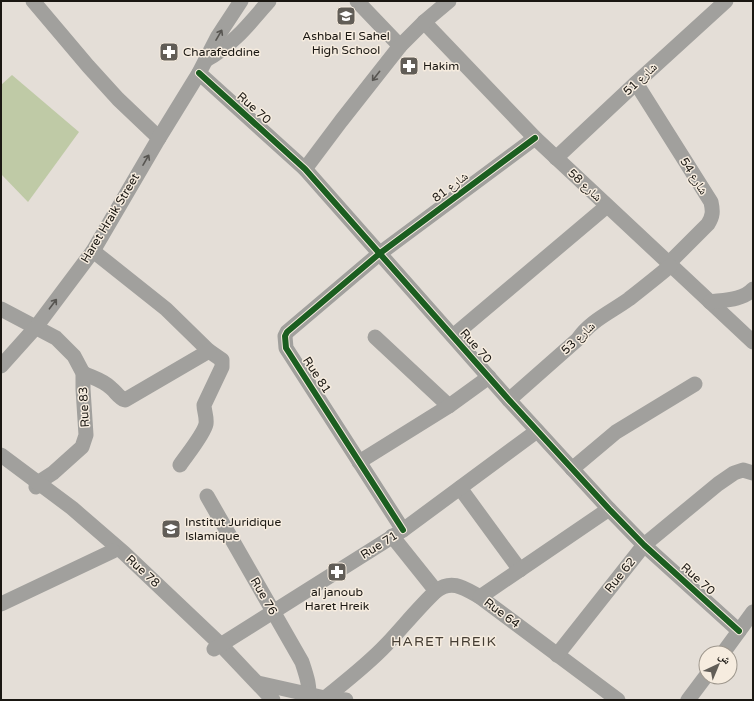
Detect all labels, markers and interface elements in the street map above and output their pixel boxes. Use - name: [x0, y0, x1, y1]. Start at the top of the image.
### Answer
- school or university icon: Ashbal El Sahel High School: [335, 5, 357, 27]
- one-way arrow: [215, 29, 223, 41]
- place label: Ashbal El Sahel High School: [302, 29, 390, 57]
- pharmacy icon: Charafeddine: [158, 41, 180, 63]
- place label: Charafeddine: [183, 45, 260, 59]
- pharmacy icon: Hakim: [398, 55, 420, 77]
- place label: Hakim: [423, 59, 459, 73]
- street label: شارع 51: [620, 60, 661, 99]
- one-way arrow: [372, 71, 380, 82]
- street label: Rue 70: [234, 89, 274, 127]
- one-way arrow: [143, 154, 151, 166]
- street label: شارع 54: [676, 155, 711, 198]
- street label: شارع 58: [565, 166, 605, 205]
- street label: شارع 81: [429, 169, 471, 206]
- street label: Haret Hraik Street: [78, 170, 142, 265]
- one-way arrow: [49, 298, 57, 309]
- street label: شارع 53: [558, 319, 599, 358]
- street label: Rue 70: [457, 326, 495, 366]
- street label: Rue 81: [300, 354, 334, 396]
- street label: Rue 83: [76, 386, 92, 428]
- place label: Institut Juridique Islamique: [185, 515, 281, 543]
- school or university icon: Institut Juridique Islamique: [160, 518, 182, 540]
- street label: Rue 71: [358, 528, 400, 562]
- street label: Rue 78: [123, 552, 163, 590]
- street label: Rue 62: [602, 555, 638, 595]
- street label: Rue 70: [678, 560, 718, 598]
- pharmacy icon: al janoub Haret Hreik: [326, 561, 348, 583]
- street label: Rue 76: [248, 575, 280, 617]
- place label: al janoub Haret Hreik: [305, 585, 370, 613]
- street label: Rue 64: [481, 595, 523, 631]
- district label: HARET HREIK: [391, 633, 497, 650]
- north arrow: [698, 645, 738, 685]
- text: ش: [715, 649, 734, 668]

